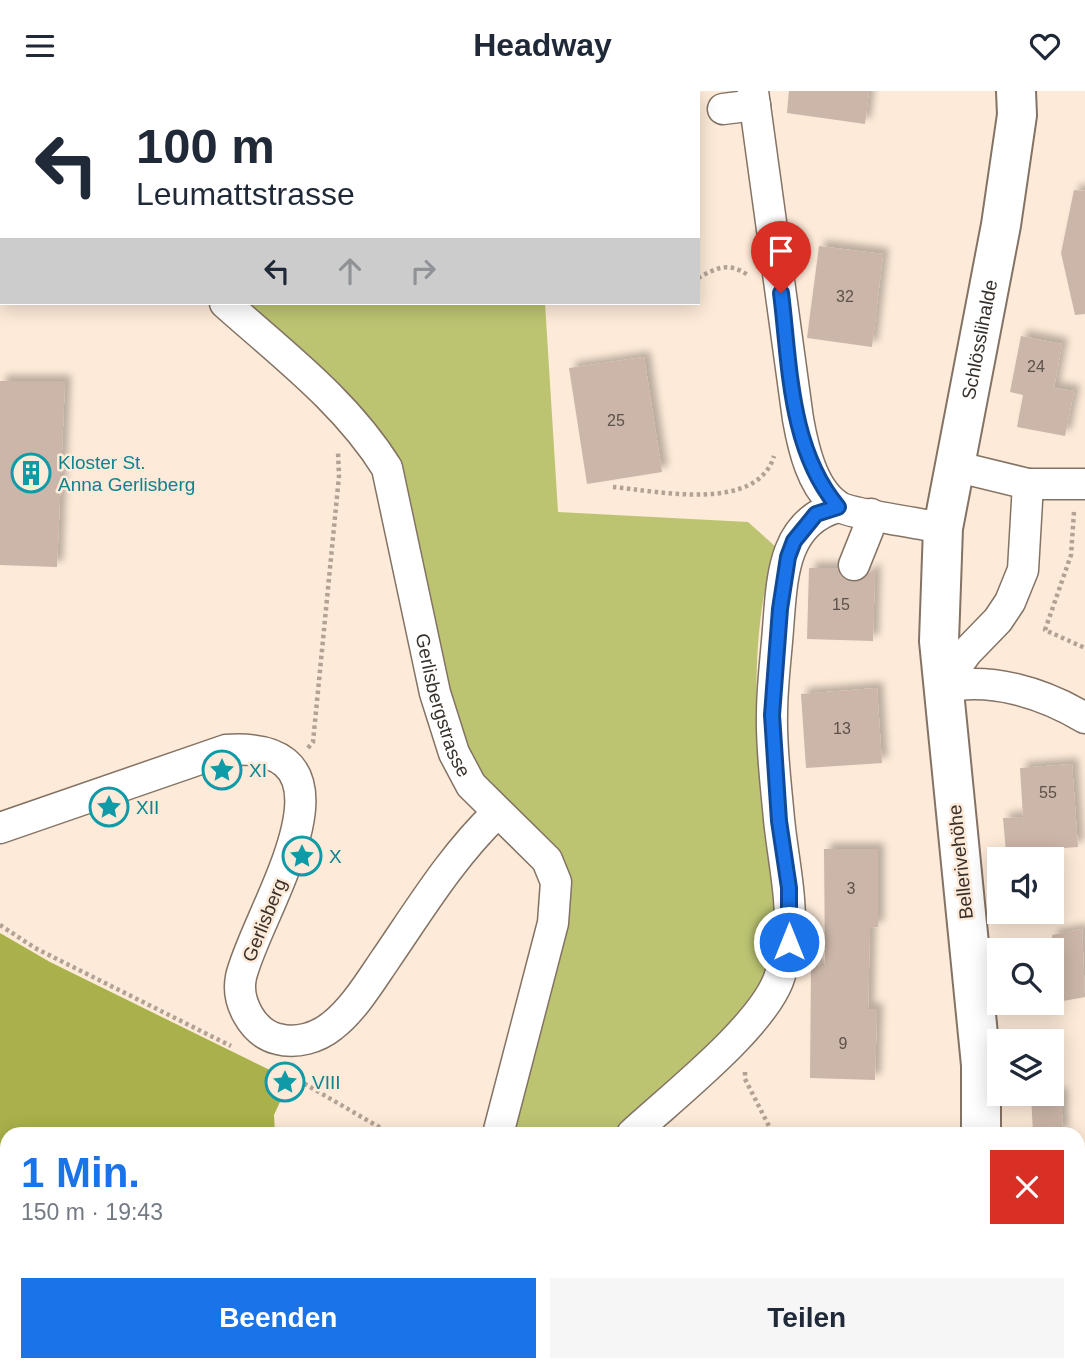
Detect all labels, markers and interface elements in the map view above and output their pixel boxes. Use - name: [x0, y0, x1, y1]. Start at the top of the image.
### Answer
- icon: menu: [21, 27, 59, 65]
- text: Headway: [473, 27, 612, 63]
- icon: heart: [1026, 27, 1064, 65]
- icon: left: [21, 119, 112, 210]
- text: 100 m: [136, 119, 275, 173]
- text: Leumattstrasse: [136, 176, 355, 212]
- pin: [751, 221, 811, 293]
- icon: arrive: [762, 232, 800, 270]
- icon: left: [258, 252, 296, 290]
- icon: ahead: [331, 252, 369, 290]
- icon: right: [404, 252, 442, 290]
- street label: Schlösslihalde: [958, 278, 1001, 401]
- house number: 32: [836, 288, 854, 305]
- house number: 24: [1027, 358, 1045, 375]
- house number: 25: [607, 412, 625, 429]
- building icon: Kloster St. Anna Gerlisberg: [10, 452, 52, 494]
- place label: Kloster St. Anna Gerlisberg: [58, 452, 195, 495]
- house number: 15: [832, 596, 850, 613]
- street label: Gerlisbergstrasse: [412, 632, 475, 781]
- house number: 13: [833, 720, 851, 737]
- place icon: XI: [201, 749, 243, 791]
- place label: XI: [249, 760, 267, 781]
- house number: 55: [1039, 784, 1057, 801]
- place icon: XII: [88, 786, 130, 828]
- place label: XII: [136, 797, 159, 818]
- street label: Bellerivehöhe: [944, 804, 977, 920]
- place icon: X: [281, 835, 323, 877]
- place label: X: [329, 846, 342, 867]
- map controls: [987, 847, 1064, 1106]
- button: sound: [987, 847, 1064, 924]
- street label: Gerlisberg: [238, 876, 291, 965]
- house number: 3: [847, 880, 856, 897]
- position arrow: [752, 905, 826, 979]
- button: search: [987, 938, 1064, 1015]
- button: layers: [987, 1029, 1064, 1106]
- house number: 9: [839, 1035, 848, 1052]
- place icon: VIII: [264, 1061, 306, 1103]
- place label: VIII: [312, 1072, 341, 1093]
- text: 1 Min.: [21, 1149, 140, 1196]
- button: close: [990, 1150, 1064, 1224]
- text: 150 m · 19:43: [21, 1199, 163, 1225]
- button: Beenden: [21, 1278, 536, 1358]
- button: Teilen: [550, 1278, 1064, 1358]

